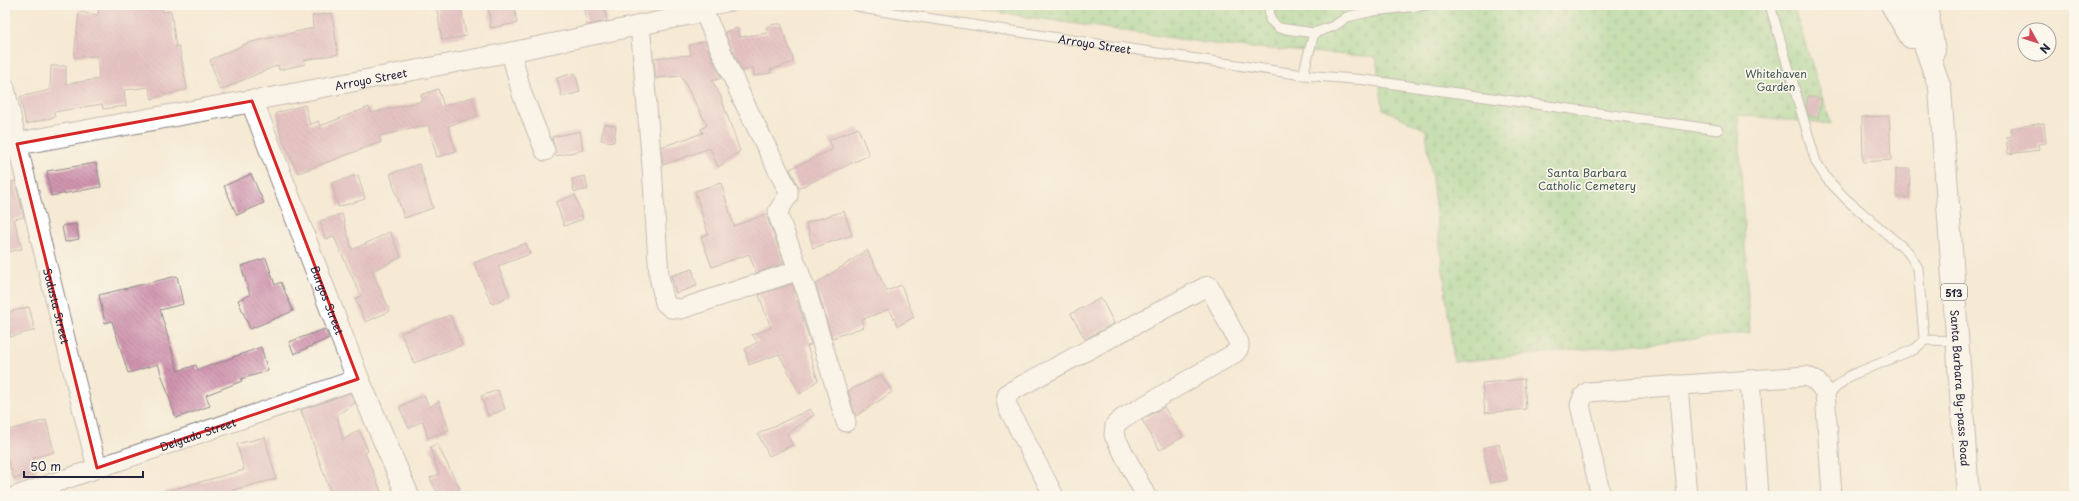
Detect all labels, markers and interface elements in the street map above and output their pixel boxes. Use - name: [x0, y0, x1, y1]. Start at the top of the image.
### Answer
- north arrow: [2017, 22, 2057, 62]
- street label: Arroyo Street: [1057, 30, 1133, 57]
- text: N: [2036, 40, 2055, 58]
- street label: Arroyo Street: [333, 63, 409, 94]
- park label: Whitehaven Garden: [1745, 65, 1807, 95]
- park label: Santa Barbara Catholic Cemetery: [1538, 164, 1636, 194]
- street label: Burgos Street: [307, 263, 349, 337]
- street label: Sodusta Street: [39, 266, 75, 346]
- road number: 513: [1941, 284, 1967, 300]
- street label: Santa Barbara By-pass Road: [1947, 309, 1974, 467]
- street label: Delgado Street: [157, 413, 239, 455]
- scale bar: [24, 453, 143, 479]
- text: 50 m: [30, 457, 61, 475]

